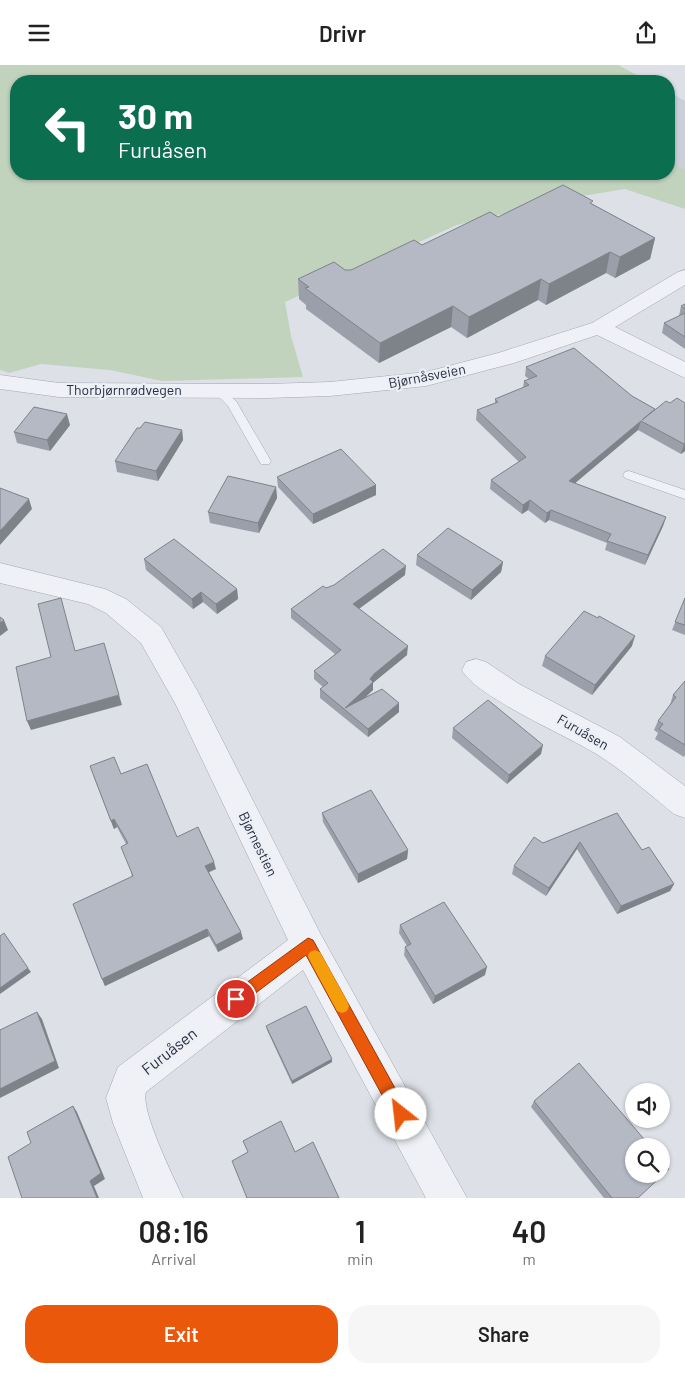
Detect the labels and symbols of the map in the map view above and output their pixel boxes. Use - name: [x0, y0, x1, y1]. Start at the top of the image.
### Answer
- street label: Bjørnåsveien: [387, 360, 467, 391]
- street label: Thorbjørnrødvegen: [66, 381, 182, 398]
- street label: Furuåsen: [554, 710, 612, 753]
- street label: Bjørnestien: [235, 809, 281, 879]
- pin: [215, 978, 257, 1020]
- street label: Furuåsen: [137, 1023, 200, 1078]
- position arrow: [374, 1087, 426, 1139]

